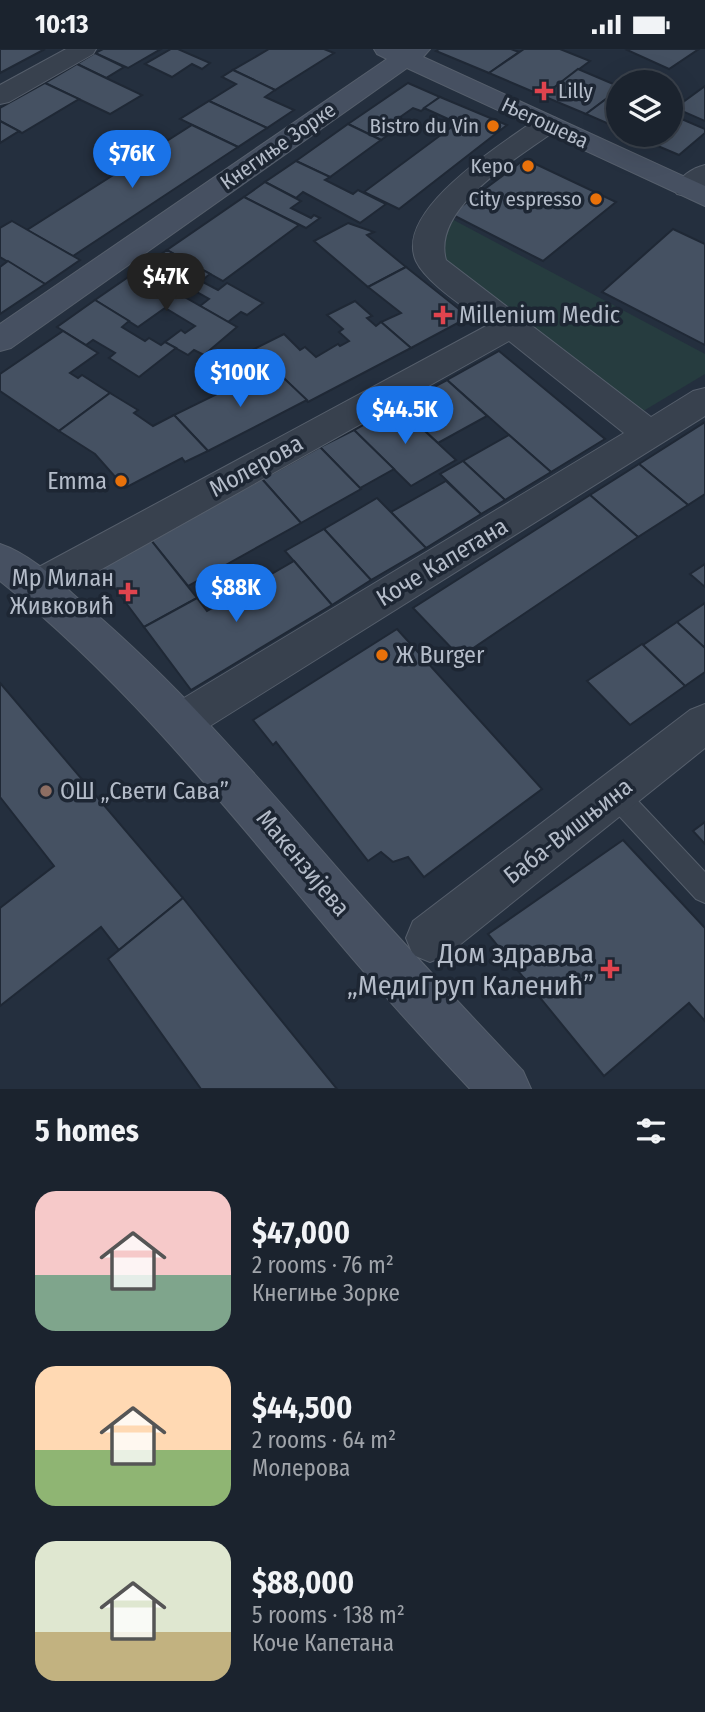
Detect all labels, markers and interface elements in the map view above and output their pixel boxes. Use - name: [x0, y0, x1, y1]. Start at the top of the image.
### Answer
- text: 10:13: [35, 9, 89, 40]
- map controls: [606, 70, 683, 147]
- button: layers: [606, 70, 683, 147]
- place label: Lilly: [558, 78, 593, 104]
- marker: Lilly: [536, 83, 552, 99]
- street label: Његошева: [497, 92, 593, 154]
- street label: Кнегиње Зорке: [215, 97, 341, 195]
- place label: Bistro du Vin: [369, 113, 479, 139]
- marker: Bistro du Vin: [485, 118, 501, 134]
- pin: $76K: [91, 131, 173, 190]
- text: $76K: [109, 139, 155, 167]
- place label: Kepo: [471, 153, 514, 179]
- marker: Kepo: [520, 158, 536, 174]
- place label: City espresso: [469, 186, 582, 212]
- marker: City espresso: [588, 191, 604, 207]
- pin: $47K: [125, 253, 207, 313]
- text: $47K: [143, 262, 189, 290]
- place label: Millenium Medic: [459, 301, 620, 329]
- marker: Millenium Medic: [433, 305, 453, 325]
- pin: $100K: [191, 349, 289, 409]
- text: $100K: [211, 358, 269, 386]
- pin: $44.5K: [348, 387, 462, 446]
- text: $44.5K: [372, 395, 438, 423]
- street label: Молерова: [204, 429, 308, 503]
- place label: Emma: [47, 467, 107, 495]
- marker: Emma: [113, 473, 129, 489]
- street label: Коче Капетана: [371, 512, 513, 612]
- place label: Мр Милан Живковић: [10, 564, 114, 620]
- pin: $88K: [195, 565, 277, 624]
- text: $88K: [211, 573, 261, 601]
- marker: Мр Милан Живковић: [120, 584, 136, 600]
- place label: Ж Burger: [396, 641, 485, 669]
- marker: Ж Burger: [374, 647, 390, 663]
- street label: Баба-Вишњина: [498, 772, 638, 890]
- place label: ОШ „Свети Сава”: [60, 777, 229, 805]
- marker: ОШ „Свети Сава”: [38, 783, 54, 799]
- street label: Макензијева: [251, 804, 355, 922]
- place label: Дом здравља „МедиГруп Каленић”: [347, 937, 594, 1002]
- marker: Дом здравља „МедиГруп Каленић”: [600, 959, 620, 979]
- icon: filters: [632, 1112, 670, 1150]
- text: 5 homes: [35, 1113, 139, 1149]
- text: $47,000: [252, 1215, 350, 1251]
- icon: home: [91, 1219, 175, 1303]
- text: 2 rooms · 76 m²: [252, 1251, 394, 1279]
- text: Кнегиње Зорке: [252, 1279, 400, 1307]
- text: $44,500: [252, 1390, 352, 1426]
- icon: home: [91, 1394, 175, 1478]
- text: 2 rooms · 64 m²: [252, 1426, 396, 1454]
- text: Молерова: [252, 1454, 350, 1482]
- text: $88,000: [252, 1565, 354, 1601]
- icon: home: [91, 1569, 175, 1653]
- text: 5 rooms · 138 m²: [252, 1601, 405, 1629]
- text: Коче Капетана: [252, 1629, 394, 1657]

